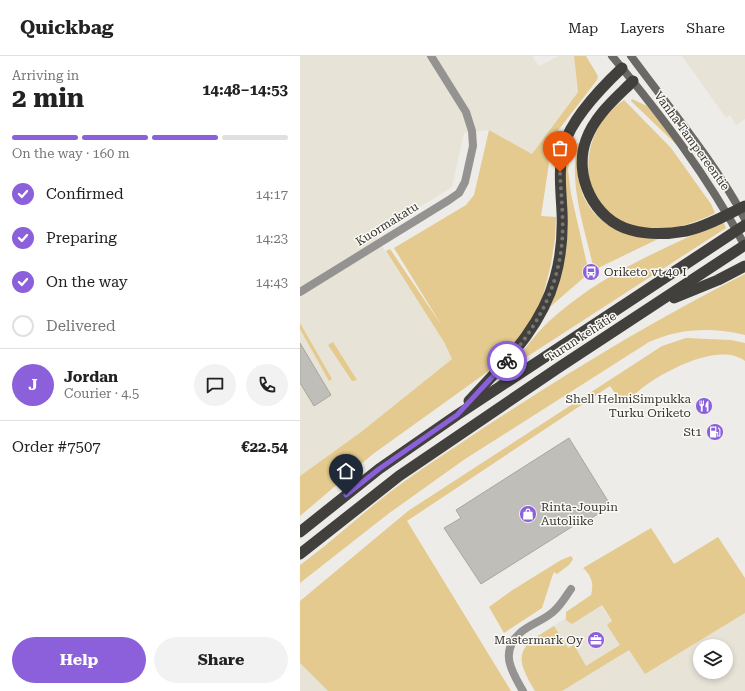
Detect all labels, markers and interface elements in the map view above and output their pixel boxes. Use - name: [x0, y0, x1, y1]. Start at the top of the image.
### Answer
- text: Quickbag: [20, 16, 114, 39]
- text: Map: [568, 20, 598, 36]
- text: Layers: [620, 20, 664, 36]
- text: Share: [686, 20, 725, 36]
- text: Arriving in: [12, 68, 79, 83]
- text: 14:48–14:53: [202, 81, 288, 99]
- text: 2 min: [12, 83, 84, 113]
- street label: Vanha Tampereentie: [651, 89, 733, 193]
- pin: [543, 131, 577, 172]
- icon: bag: [549, 137, 571, 159]
- text: On the way · 160 m: [12, 146, 129, 161]
- icon: check: [12, 183, 34, 205]
- text: Confirmed: [46, 185, 124, 203]
- text: 14:17: [256, 187, 288, 202]
- street label: Kuormakatu: [353, 199, 421, 249]
- icon: check: [12, 227, 34, 249]
- text: Preparing: [46, 229, 117, 247]
- text: 14:23: [256, 231, 288, 246]
- bus stop icon: Oriketo vt 40 I: [581, 262, 601, 282]
- place label: Oriketo vt 40 I: [604, 265, 687, 279]
- icon: check: [12, 271, 34, 293]
- text: On the way: [46, 273, 128, 291]
- text: 14:43: [256, 275, 288, 290]
- street label: Turun kehätie: [543, 309, 619, 365]
- text: Delivered: [46, 317, 116, 335]
- courier: [487, 341, 527, 381]
- icon: bike: [496, 350, 518, 372]
- button: chat: [194, 364, 236, 406]
- button: phone: [246, 364, 288, 406]
- text: Jordan: [64, 368, 118, 386]
- text: J: [28, 376, 38, 394]
- text: Courier · 4.5: [64, 386, 139, 401]
- place label: Shell HelmiSimpukka Turku Oriketo: [565, 392, 691, 420]
- restaurant icon: Shell HelmiSimpukka Turku Oriketo: [694, 396, 714, 416]
- fuel station icon: St1: [705, 422, 725, 442]
- place label: St1: [683, 425, 702, 439]
- text: Order #7507: [12, 438, 101, 456]
- text: €22.54: [241, 438, 288, 456]
- pin: [329, 454, 363, 495]
- icon: home: [335, 460, 357, 482]
- place label: Rinta-Joupin Autoliike: [541, 500, 618, 528]
- shop icon: Rinta-Joupin Autoliike: [518, 504, 538, 524]
- office icon: Mastermark Oy: [586, 630, 606, 650]
- place label: Mastermark Oy: [494, 633, 584, 647]
- button: Help: [12, 637, 146, 683]
- button: Share: [154, 637, 288, 683]
- map controls: [693, 639, 733, 679]
- button: layers: [693, 639, 733, 679]

